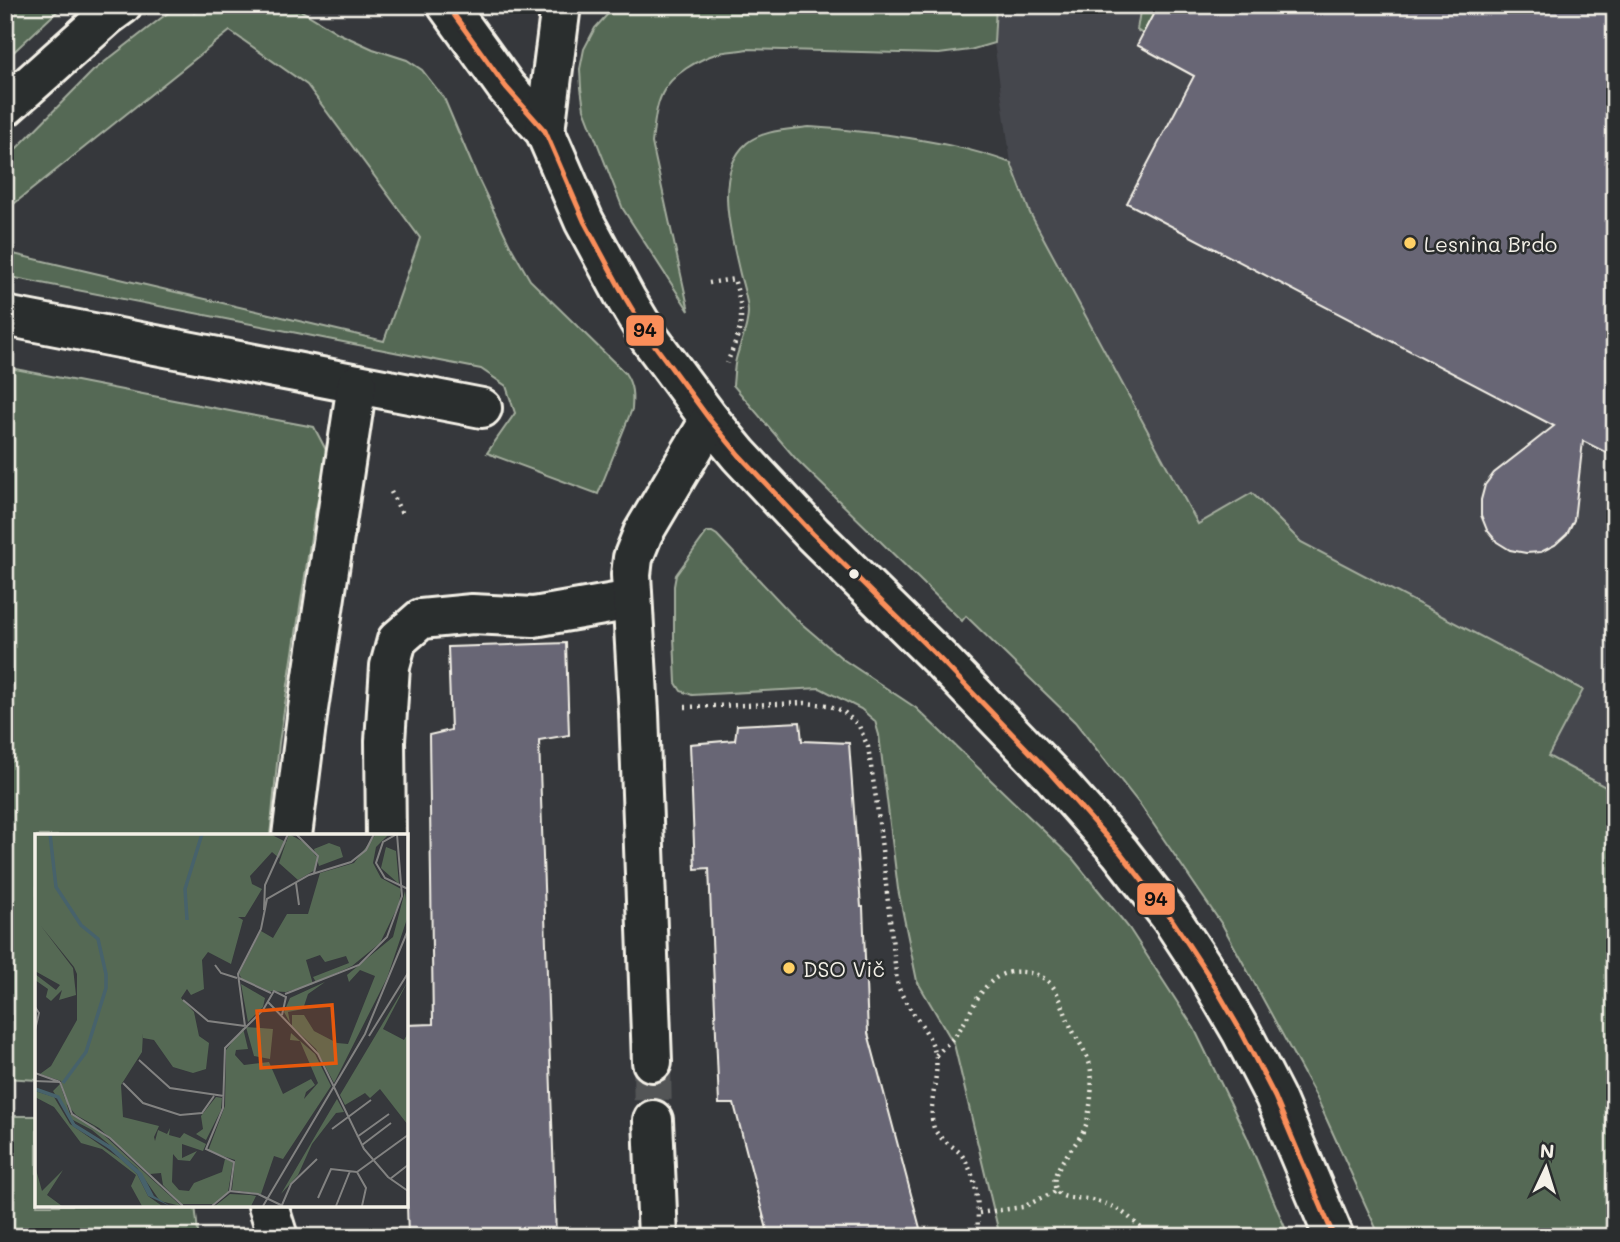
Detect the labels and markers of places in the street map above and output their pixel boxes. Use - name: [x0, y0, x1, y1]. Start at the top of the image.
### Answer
- place label: Lesnina Brdo: [1424, 230, 1557, 257]
- marker: Lesnina Brdo: [1402, 235, 1418, 251]
- unlabelled marker: [847, 567, 861, 581]
- place label: DSO Vič: [803, 955, 885, 982]
- marker: DSO Vič: [781, 960, 797, 976]

